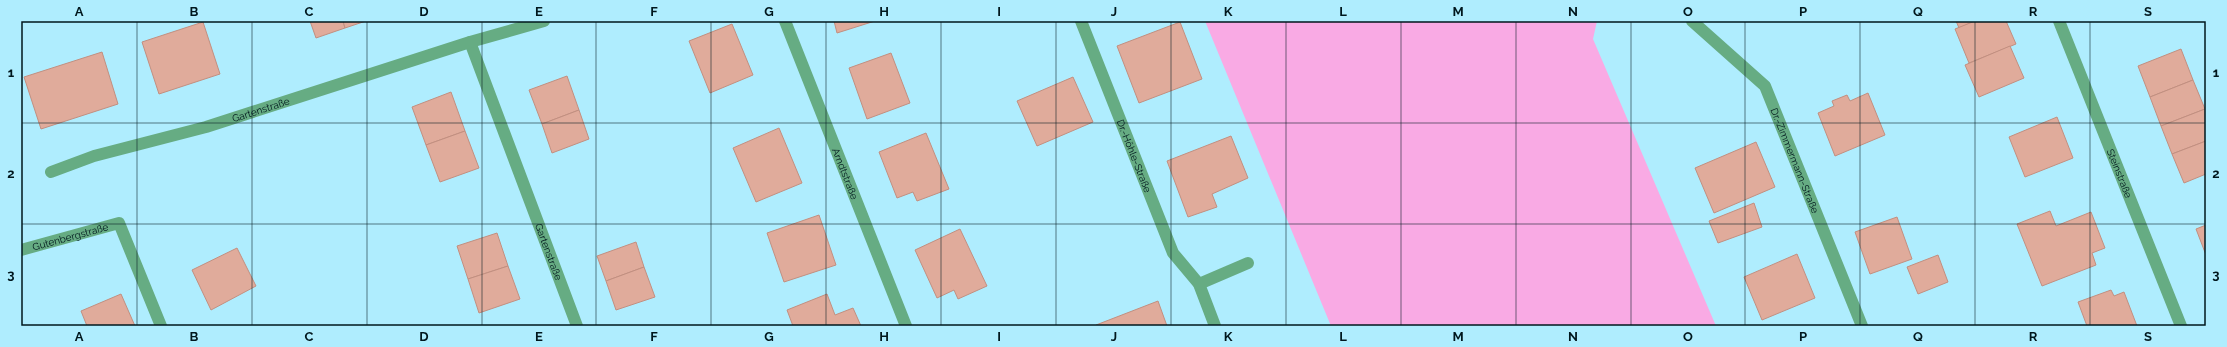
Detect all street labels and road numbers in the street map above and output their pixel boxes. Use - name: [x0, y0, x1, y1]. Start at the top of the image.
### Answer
- street label: Gartenstraße: [231, 95, 291, 124]
- street label: Dr.-Zimmermann-Straße: [1769, 106, 1821, 215]
- street label: Dr.-Höhle-Straße: [1115, 118, 1154, 194]
- street label: Arndtstraße: [830, 146, 861, 201]
- street label: Steinstraße: [2105, 147, 2135, 199]
- street label: Gutenbergstraße: [31, 221, 109, 252]
- street label: Gartenstraße: [533, 222, 565, 282]

